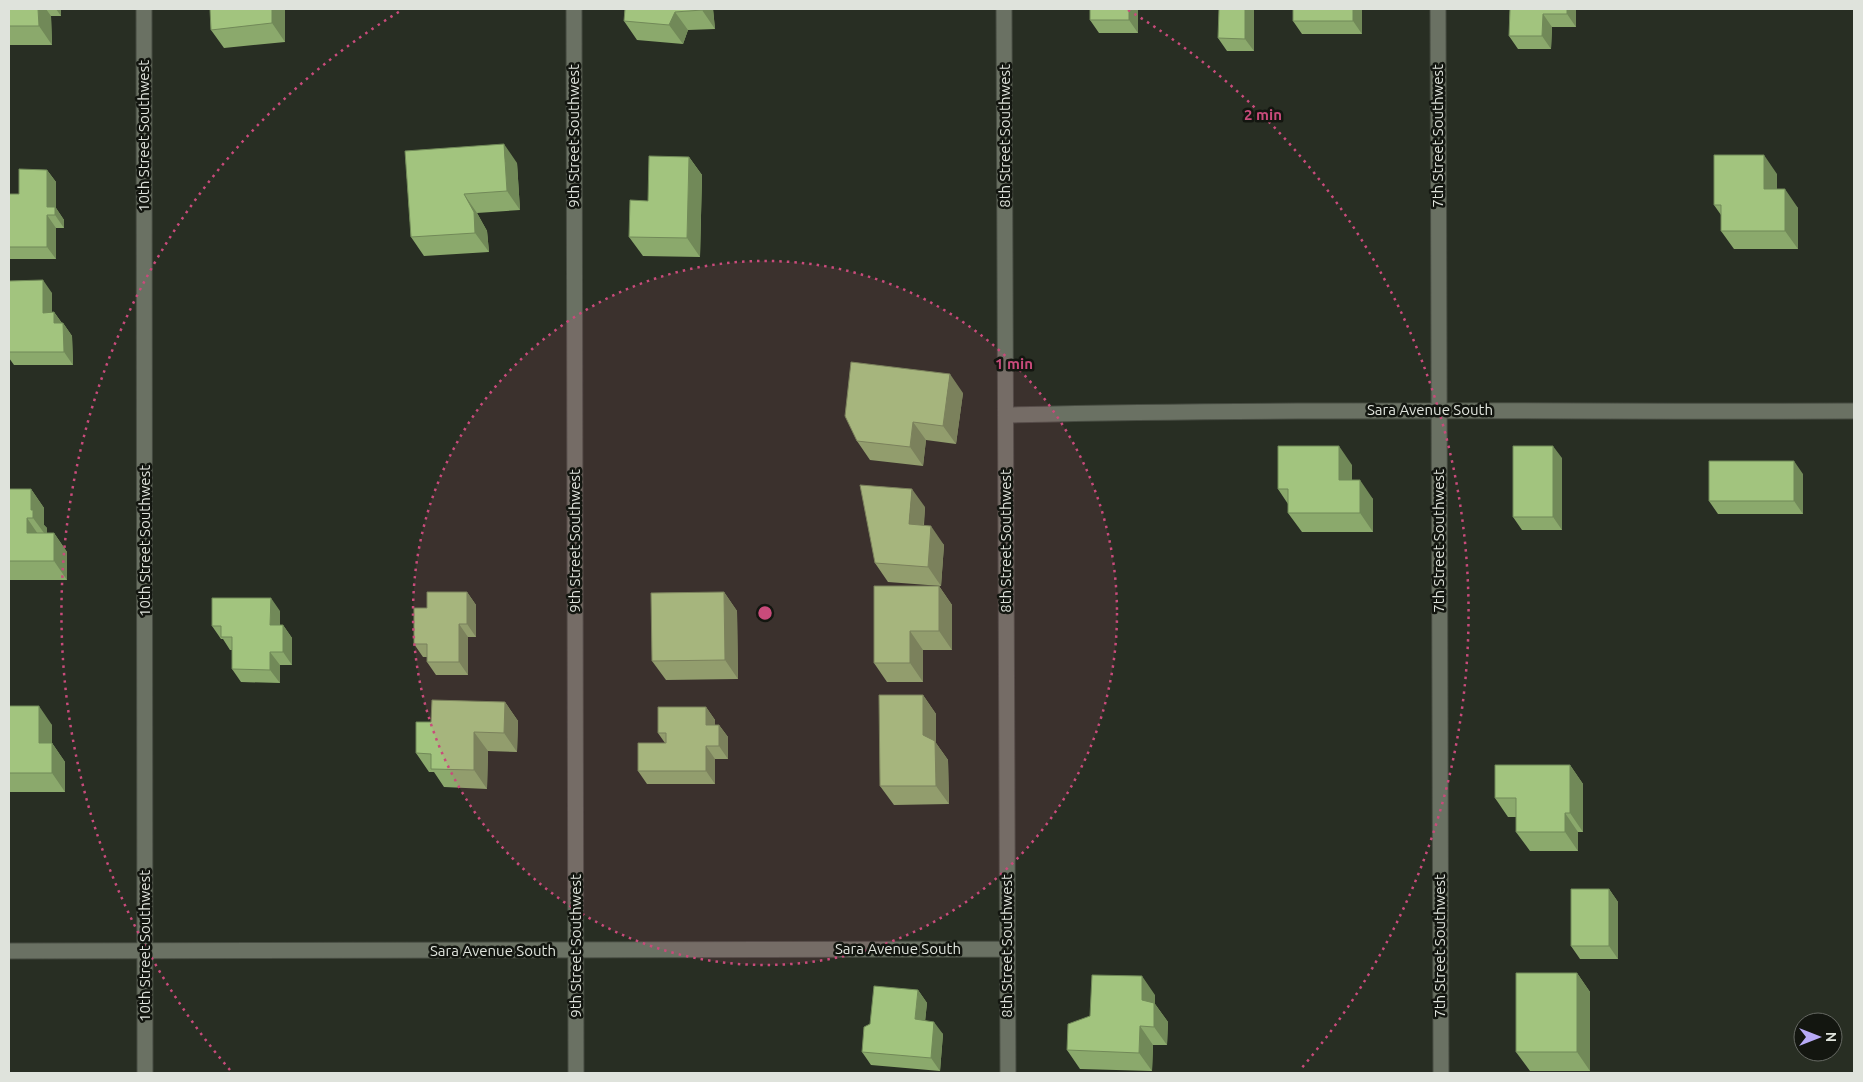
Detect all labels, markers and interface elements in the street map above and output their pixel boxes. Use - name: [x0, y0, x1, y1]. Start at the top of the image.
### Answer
- street label: 10th Street Southwest: [135, 60, 152, 212]
- street label: 9th Street Southwest: [565, 64, 582, 208]
- street label: 8th Street Southwest: [996, 64, 1013, 208]
- street label: 7th Street Southwest: [1429, 64, 1446, 208]
- text: 2 min: [1244, 106, 1282, 123]
- text: 1 min: [995, 355, 1033, 372]
- street label: Sara Avenue South: [1367, 401, 1493, 418]
- street label: 10th Street Southwest: [136, 465, 153, 617]
- street label: 9th Street Southwest: [566, 469, 583, 613]
- street label: 8th Street Southwest: [997, 469, 1014, 613]
- street label: 7th Street Southwest: [1430, 469, 1447, 613]
- centre of rings: [756, 604, 774, 622]
- street label: 10th Street Southwest: [136, 870, 153, 1022]
- street label: 9th Street Southwest: [567, 874, 584, 1018]
- street label: 8th Street Southwest: [998, 874, 1015, 1018]
- street label: 7th Street Southwest: [1431, 874, 1448, 1018]
- street label: Sara Avenue South: [835, 940, 961, 957]
- street label: Sara Avenue South: [430, 942, 556, 959]
- north arrow: [1793, 1012, 1843, 1062]
- text: N: [1823, 1032, 1839, 1042]

